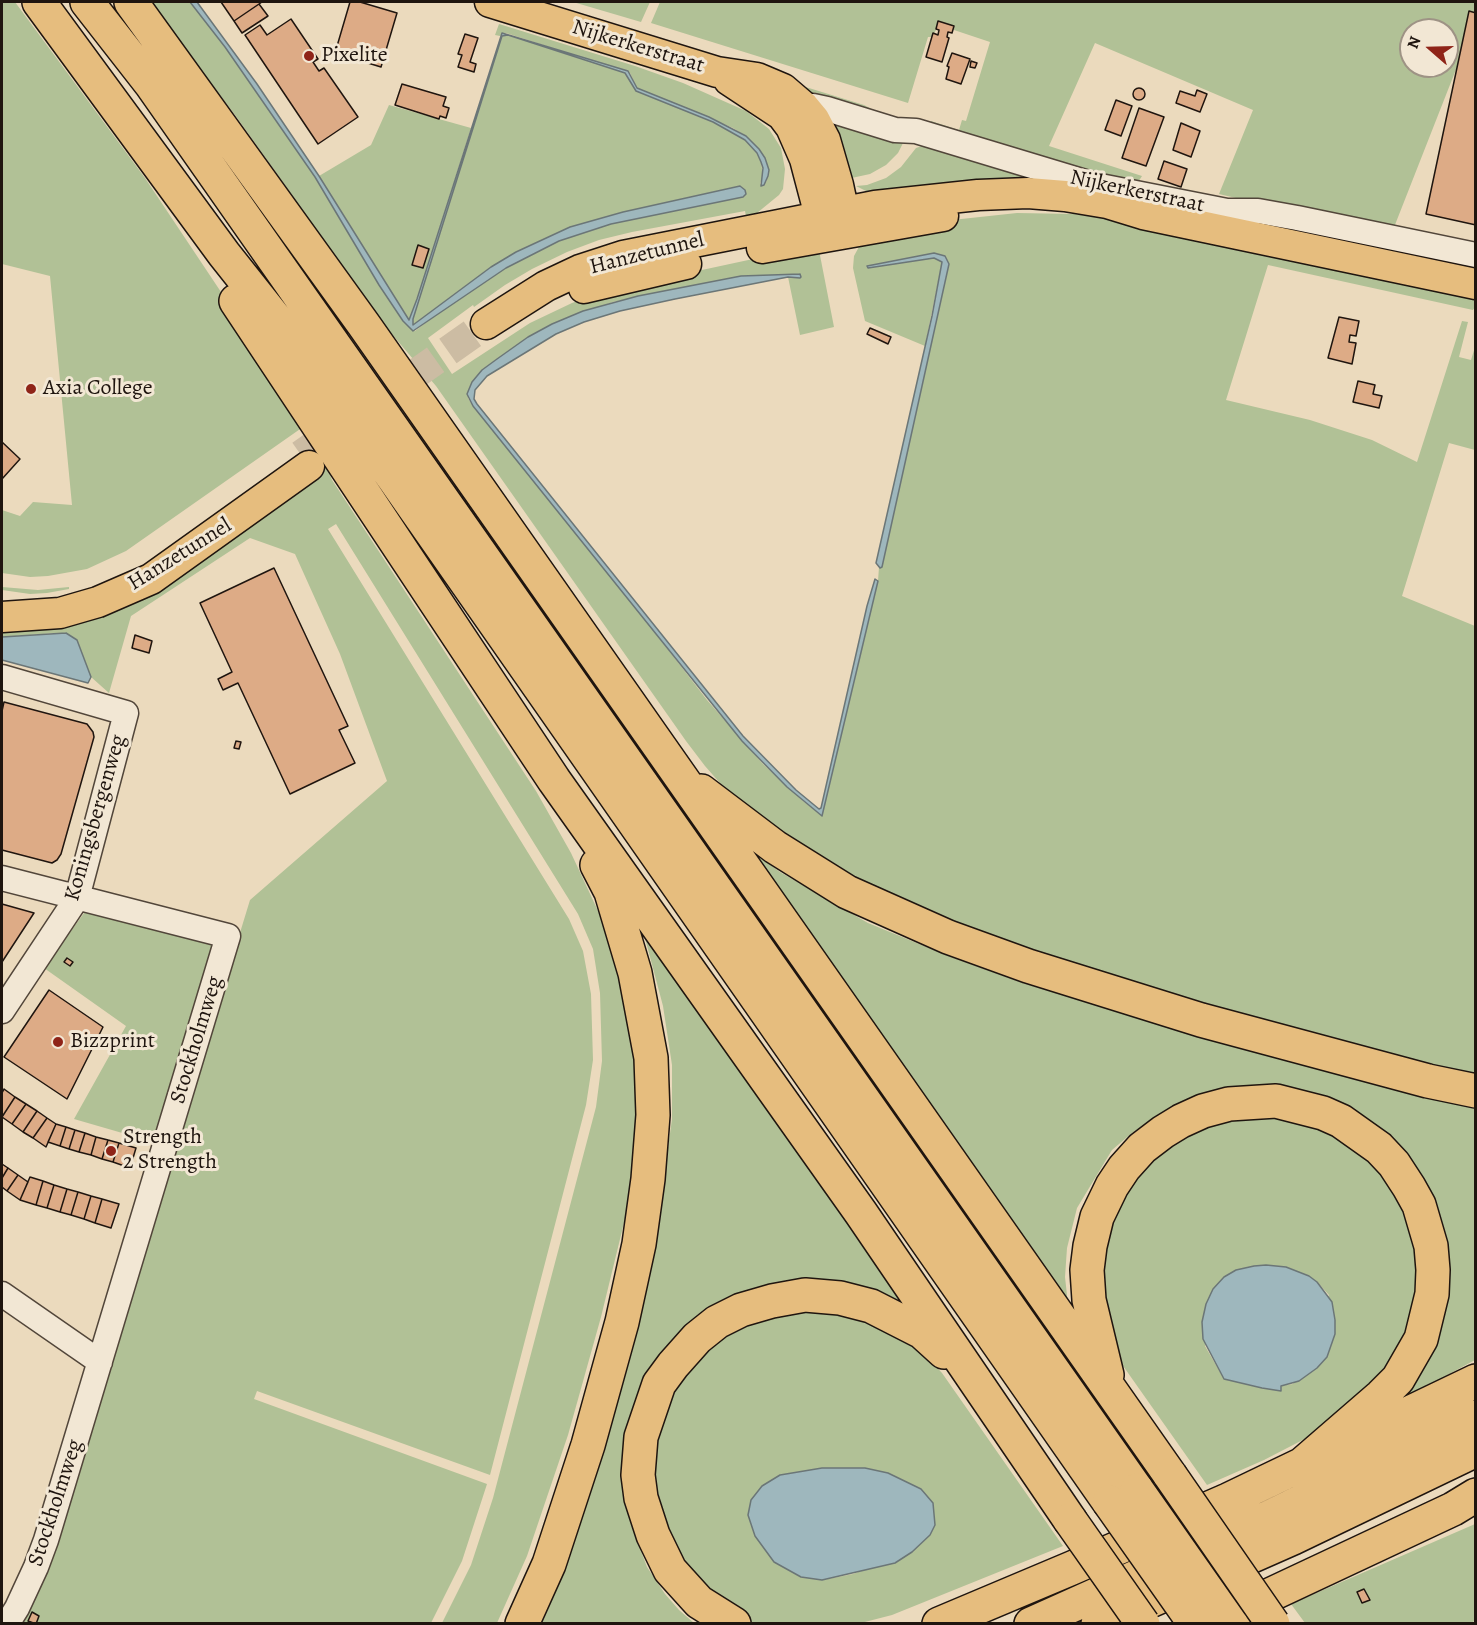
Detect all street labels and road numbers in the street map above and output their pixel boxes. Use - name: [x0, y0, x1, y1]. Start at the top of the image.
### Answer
- street label: Nijkerkerstraat: [569, 14, 707, 80]
- street label: Nijkerkerstraat: [1067, 165, 1207, 219]
- street label: Hanzetunnel: [587, 227, 707, 281]
- street label: Hanzetunnel: [123, 513, 237, 597]
- street label: Koningsbergenweg: [60, 732, 132, 904]
- street label: Stockholmweg: [165, 973, 229, 1107]
- street label: Stockholmweg: [23, 1436, 89, 1570]

